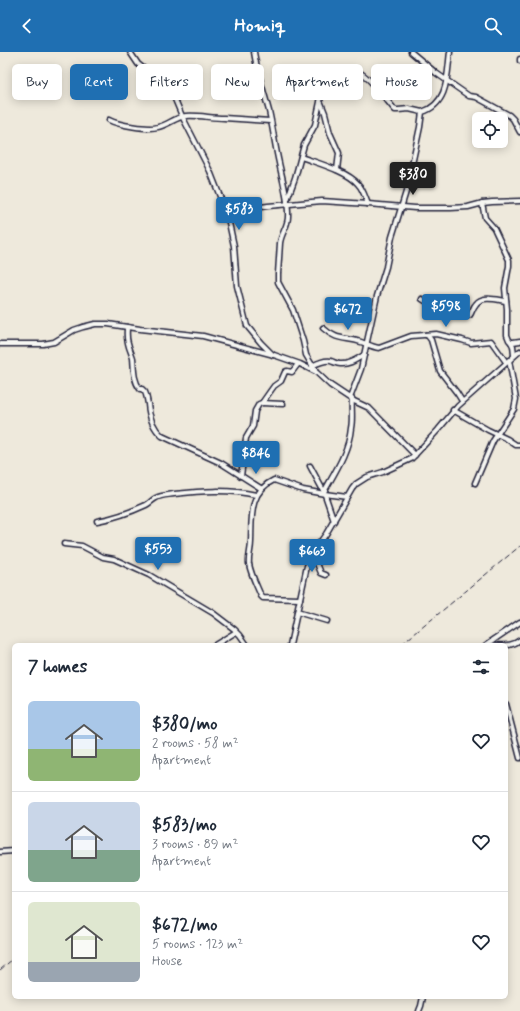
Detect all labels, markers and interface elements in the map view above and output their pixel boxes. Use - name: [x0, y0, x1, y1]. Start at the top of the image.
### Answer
- text: Homiq: [234, 14, 286, 38]
- icon: back: [16, 15, 38, 37]
- icon: search: [482, 15, 504, 37]
- chip: Buy: [12, 64, 62, 100]
- chip: Rent: [70, 64, 128, 100]
- chip: Filters: [136, 64, 203, 100]
- chip: New: [211, 64, 264, 100]
- chip: Apartment: [272, 64, 363, 100]
- chip: House: [371, 64, 432, 100]
- map controls: [472, 112, 508, 148]
- button: locate: [472, 112, 508, 148]
- pin: $380: [389, 162, 437, 196]
- text: $380: [399, 166, 427, 183]
- pin: $583: [215, 197, 263, 231]
- text: $583: [225, 201, 253, 218]
- pin: $598: [422, 294, 470, 328]
- pin: $672: [324, 297, 372, 331]
- text: $598: [431, 298, 461, 315]
- text: $672: [334, 301, 362, 318]
- pin: $846: [232, 441, 280, 475]
- text: $846: [241, 445, 271, 462]
- pin: $553: [134, 537, 182, 571]
- pin: $663: [288, 539, 336, 573]
- text: $553: [144, 541, 172, 558]
- text: $663: [299, 543, 325, 560]
- text: 7 homes: [28, 656, 87, 678]
- icon: filters: [470, 656, 492, 678]
- text: $380/mo: [152, 713, 217, 735]
- icon: home: [60, 717, 108, 765]
- icon: heart: [470, 730, 492, 752]
- text: 2 rooms · 58 m²: [152, 735, 239, 752]
- text: Apartment: [152, 752, 211, 769]
- text: $583/mo: [152, 814, 217, 836]
- icon: home: [60, 818, 108, 866]
- icon: heart: [470, 831, 492, 853]
- text: 3 rooms · 89 m²: [152, 836, 238, 853]
- text: Apartment: [152, 853, 211, 870]
- text: $672/mo: [152, 914, 218, 936]
- icon: home: [60, 918, 108, 966]
- icon: heart: [470, 931, 492, 953]
- text: 5 rooms · 123 m²: [152, 936, 243, 953]
- text: House: [152, 953, 183, 970]

